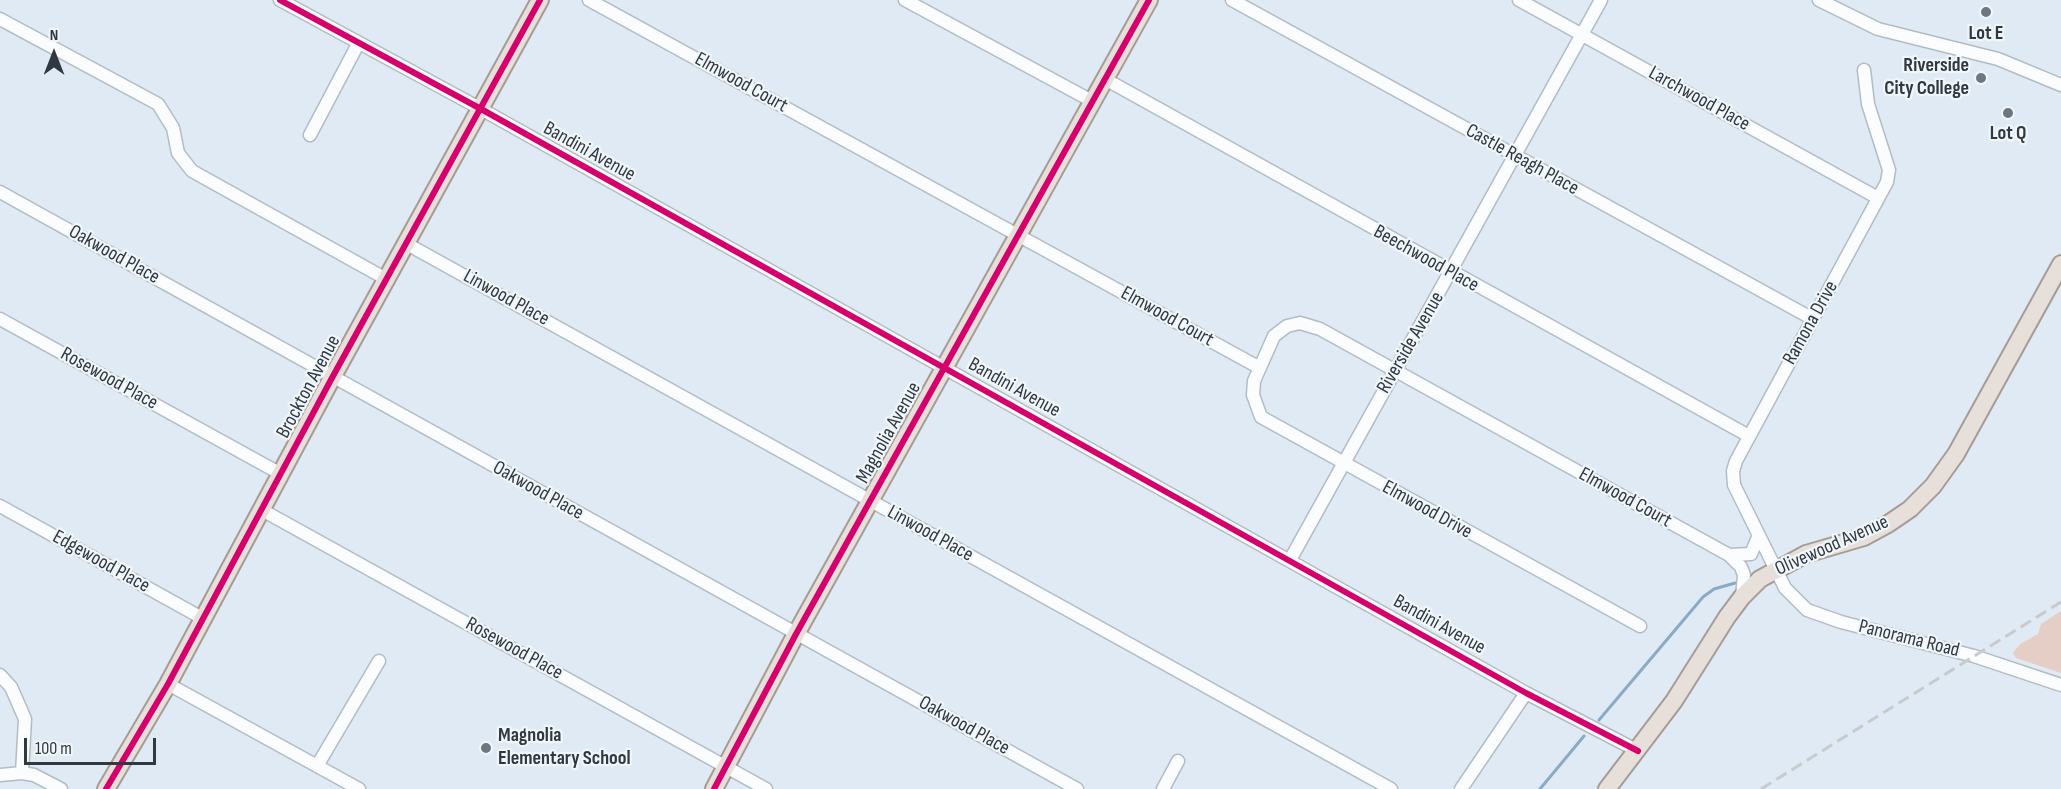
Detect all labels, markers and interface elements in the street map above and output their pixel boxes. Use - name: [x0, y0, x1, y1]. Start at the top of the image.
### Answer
- marker: Lot E: [1979, 5, 1993, 19]
- place label: Lot E: [1969, 22, 2003, 46]
- north arrow: [24, 24, 84, 84]
- text: N: [50, 26, 58, 45]
- street label: Elmwood Court: [690, 48, 792, 118]
- place label: Riverside City College: [1884, 54, 1969, 101]
- street label: Larchwood Place: [1644, 61, 1754, 137]
- marker: Riverside City College: [1974, 71, 1988, 85]
- marker: Lot Q: [2001, 106, 2015, 120]
- street label: Bandini Avenue: [539, 117, 639, 187]
- street label: Castle Reagh Place: [1461, 119, 1583, 201]
- place label: Lot Q: [1990, 122, 2026, 146]
- street label: Oakwood Place: [64, 220, 164, 290]
- street label: Beechwood Place: [1369, 220, 1483, 298]
- street label: Linwood Place: [459, 265, 553, 331]
- street label: Ramona Drive: [1778, 277, 1844, 369]
- street label: Elmwood Court: [1116, 282, 1218, 352]
- street label: Riverside Avenue: [1372, 288, 1450, 398]
- street label: Brockton Avenue: [272, 331, 346, 443]
- street label: Rosewood Place: [56, 342, 162, 416]
- street label: Bandini Avenue: [964, 353, 1064, 423]
- street label: Magnolia Avenue: [851, 378, 927, 488]
- street label: Oakwood Place: [488, 456, 588, 526]
- street label: Elmwood Court: [1574, 463, 1676, 533]
- street label: Elmwood Drive: [1378, 476, 1476, 544]
- street label: Linwood Place: [883, 501, 977, 567]
- street label: Olivewood Avenue: [1772, 510, 1892, 582]
- street label: Edgewood Place: [48, 525, 154, 599]
- street label: Bandini Avenue: [1389, 590, 1489, 660]
- street label: Rosewood Place: [461, 612, 567, 686]
- street label: Panorama Road: [1856, 615, 1962, 663]
- street label: Oakwood Place: [914, 691, 1014, 761]
- place label: Magnolia Elementary School: [498, 724, 631, 771]
- scale bar: [27, 726, 159, 764]
- text: 100 m: [35, 738, 72, 759]
- marker: Magnolia Elementary School: [479, 741, 493, 755]

